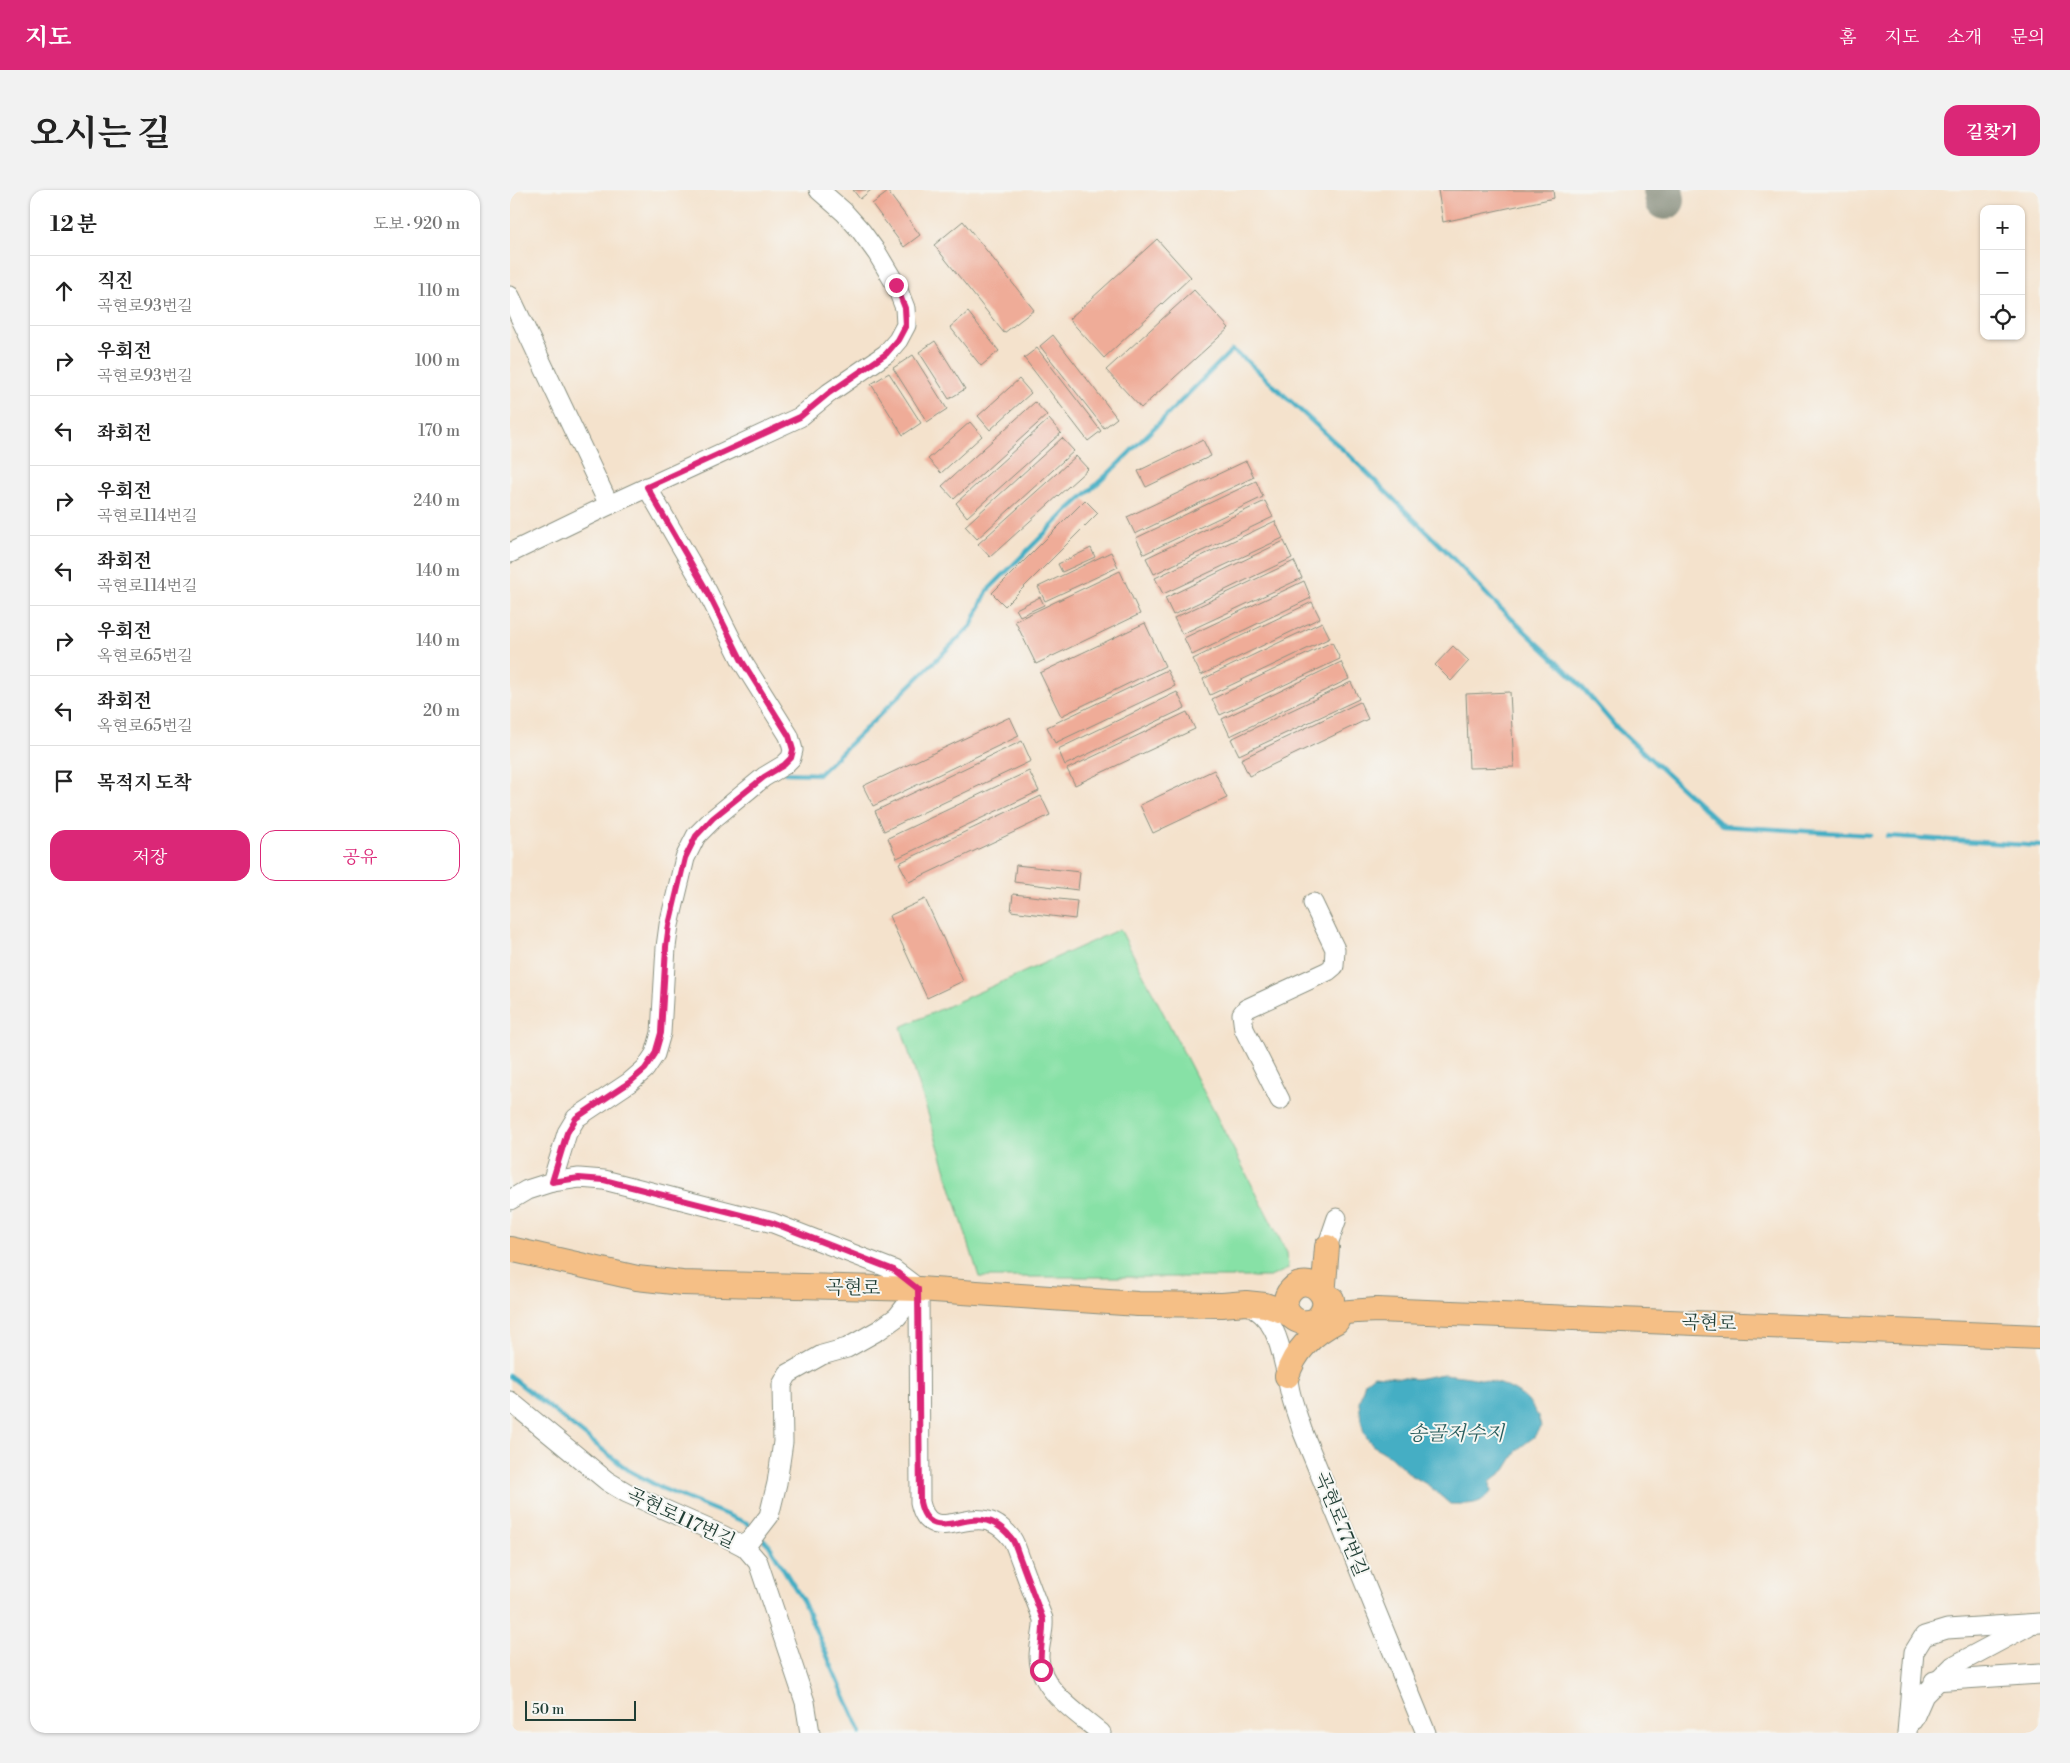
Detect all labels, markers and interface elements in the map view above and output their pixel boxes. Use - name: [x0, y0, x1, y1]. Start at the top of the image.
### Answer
- text: 지도: [25, 23, 71, 53]
- text: 홈: [1839, 26, 1857, 49]
- text: 지도: [1885, 26, 1919, 49]
- text: 소개: [1947, 26, 1982, 49]
- text: 문의: [2010, 26, 2045, 49]
- button: 길찾기: [1944, 105, 2040, 156]
- text: 오시는 길: [30, 113, 171, 156]
- map controls: [1980, 205, 2025, 340]
- button: +: [1980, 205, 2025, 250]
- text: 12 분: [50, 212, 97, 238]
- text: 도보 · 920 m: [373, 214, 460, 234]
- button: −: [1980, 250, 2025, 295]
- text: 직진: [97, 269, 134, 293]
- route end: [885, 274, 908, 297]
- icon: ahead: [50, 277, 78, 305]
- text: 110 m: [418, 281, 460, 301]
- button: locate: [1980, 295, 2025, 340]
- text: 곡현로93번길: [97, 296, 193, 316]
- text: 우회전: [97, 339, 152, 363]
- icon: right: [50, 347, 78, 375]
- text: 100 m: [415, 351, 460, 371]
- text: 곡현로93번길: [97, 366, 193, 386]
- icon: left: [50, 417, 78, 445]
- text: 좌회전: [97, 421, 152, 445]
- text: 170 m: [418, 421, 460, 441]
- text: 우회전: [97, 479, 152, 503]
- icon: right: [50, 487, 78, 515]
- text: 240 m: [413, 491, 460, 511]
- text: 곡현로114번길: [97, 506, 197, 526]
- text: 좌회전: [97, 549, 152, 573]
- icon: left: [50, 557, 78, 585]
- text: 140 m: [416, 561, 460, 581]
- text: 곡현로114번길: [97, 576, 197, 596]
- text: 우회전: [97, 619, 152, 643]
- icon: right: [50, 627, 78, 655]
- text: 140 m: [416, 631, 460, 651]
- text: 옥현로65번길: [97, 646, 193, 666]
- text: 좌회전: [97, 689, 152, 713]
- icon: left: [50, 697, 78, 725]
- text: 20 m: [423, 701, 460, 721]
- text: 옥현로65번길: [97, 716, 193, 736]
- icon: arrive: [50, 767, 78, 795]
- text: 목적지 도착: [97, 771, 192, 795]
- button: 저장: [50, 830, 250, 881]
- button: 공유: [260, 830, 460, 881]
- street label: 곡현로: [825, 1276, 881, 1300]
- street label: 곡현로: [1681, 1310, 1737, 1336]
- water label: 송골저수지: [1408, 1422, 1506, 1447]
- street label: 곡현로77번길: [1309, 1468, 1373, 1580]
- street label: 곡현로117번길: [623, 1482, 739, 1554]
- route start: [1030, 1659, 1053, 1682]
- scale bar: [525, 1698, 636, 1721]
- text: 50 m: [532, 1701, 564, 1719]

